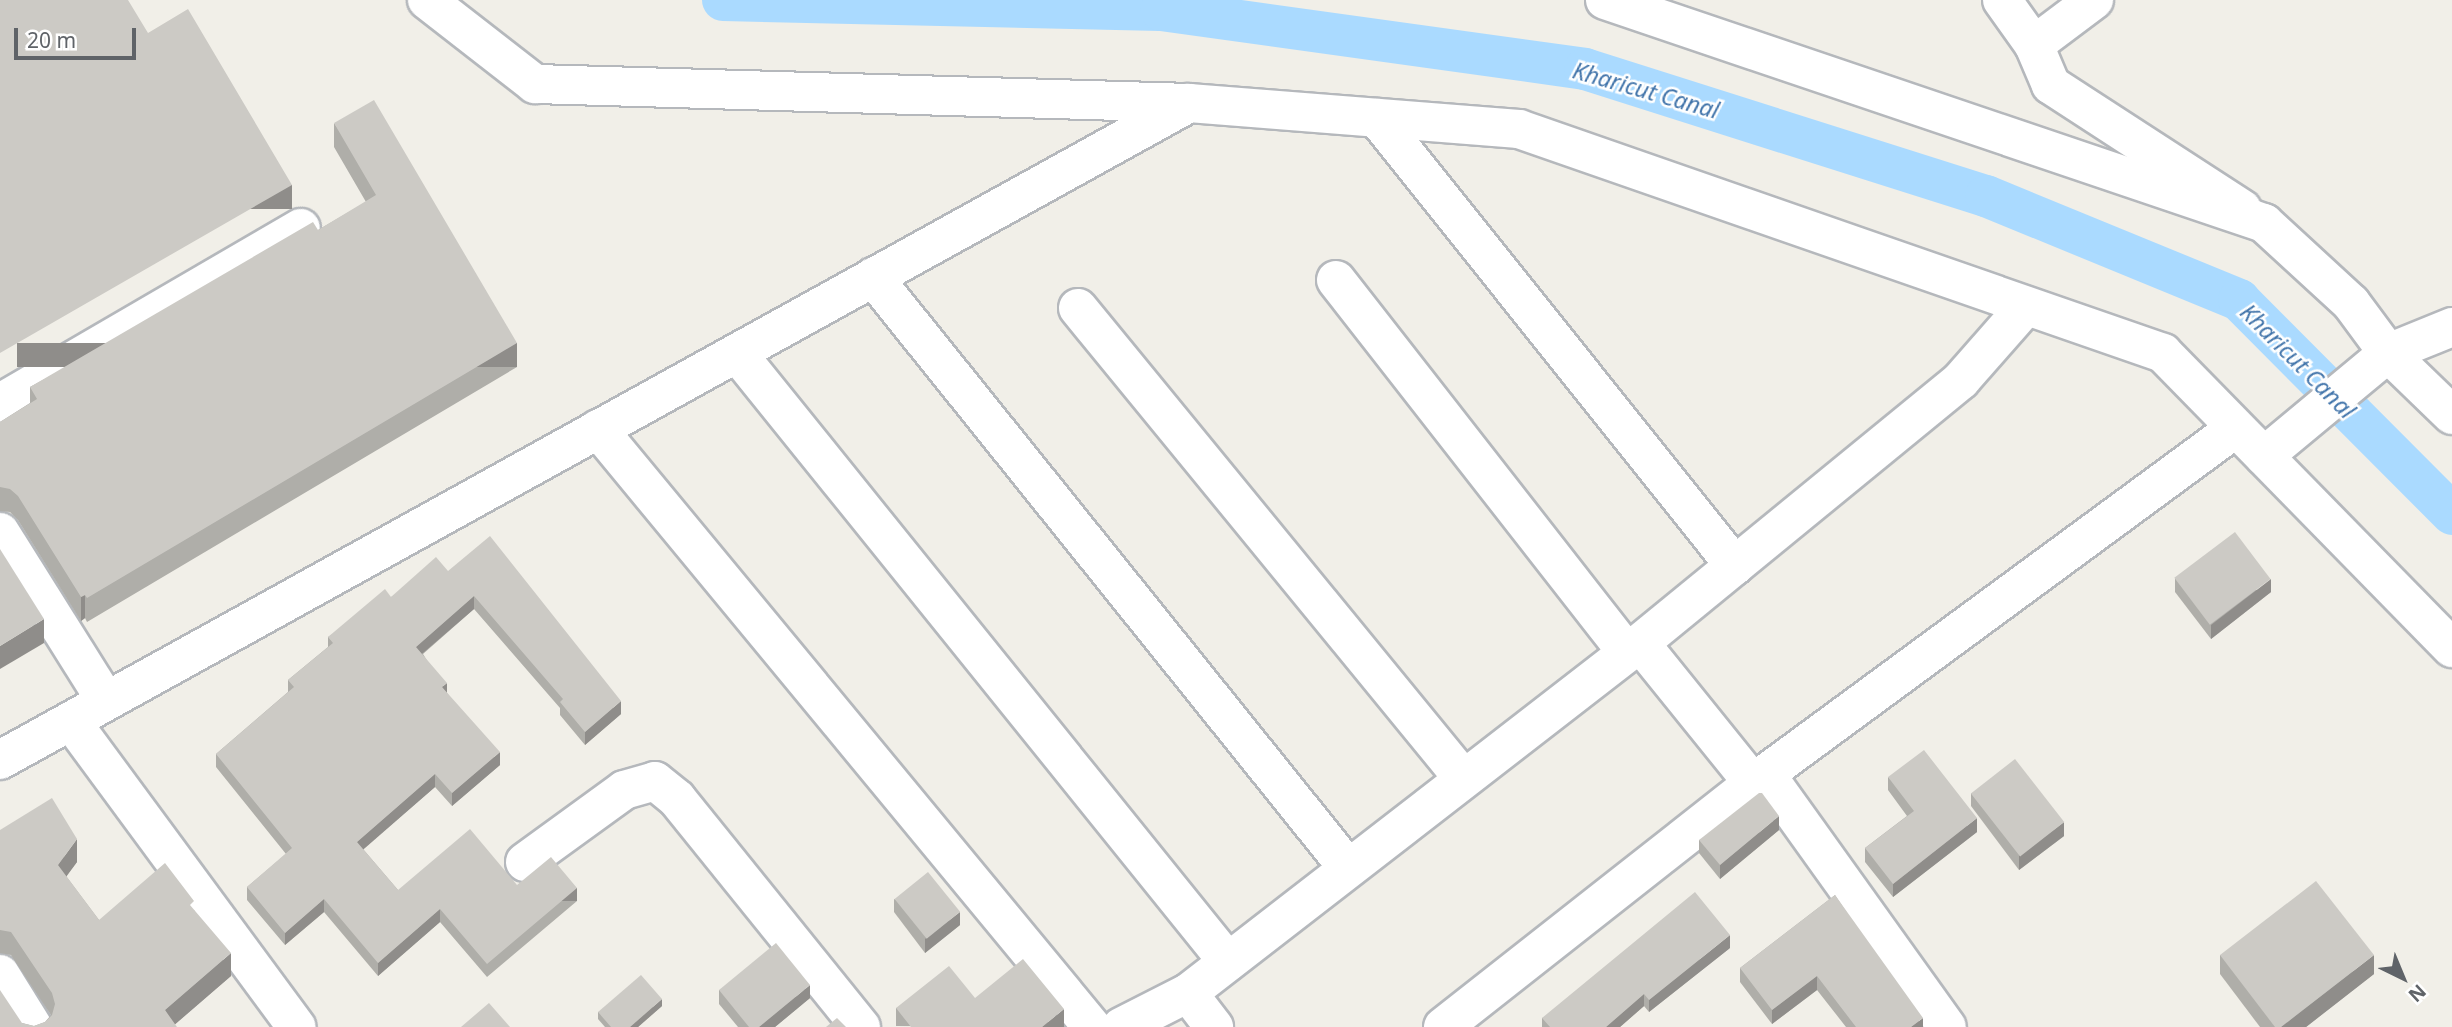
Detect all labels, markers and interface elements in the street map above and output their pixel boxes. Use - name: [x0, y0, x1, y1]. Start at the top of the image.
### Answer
- scale bar: [18, 14, 140, 58]
- text: 20 m: [27, 26, 76, 54]
- water label: Kharicut Canal: [1570, 56, 1722, 124]
- water label: Kharicut Canal: [2235, 298, 2361, 424]
- north arrow: [2368, 943, 2438, 1013]
- text: N: [2403, 979, 2432, 1008]

